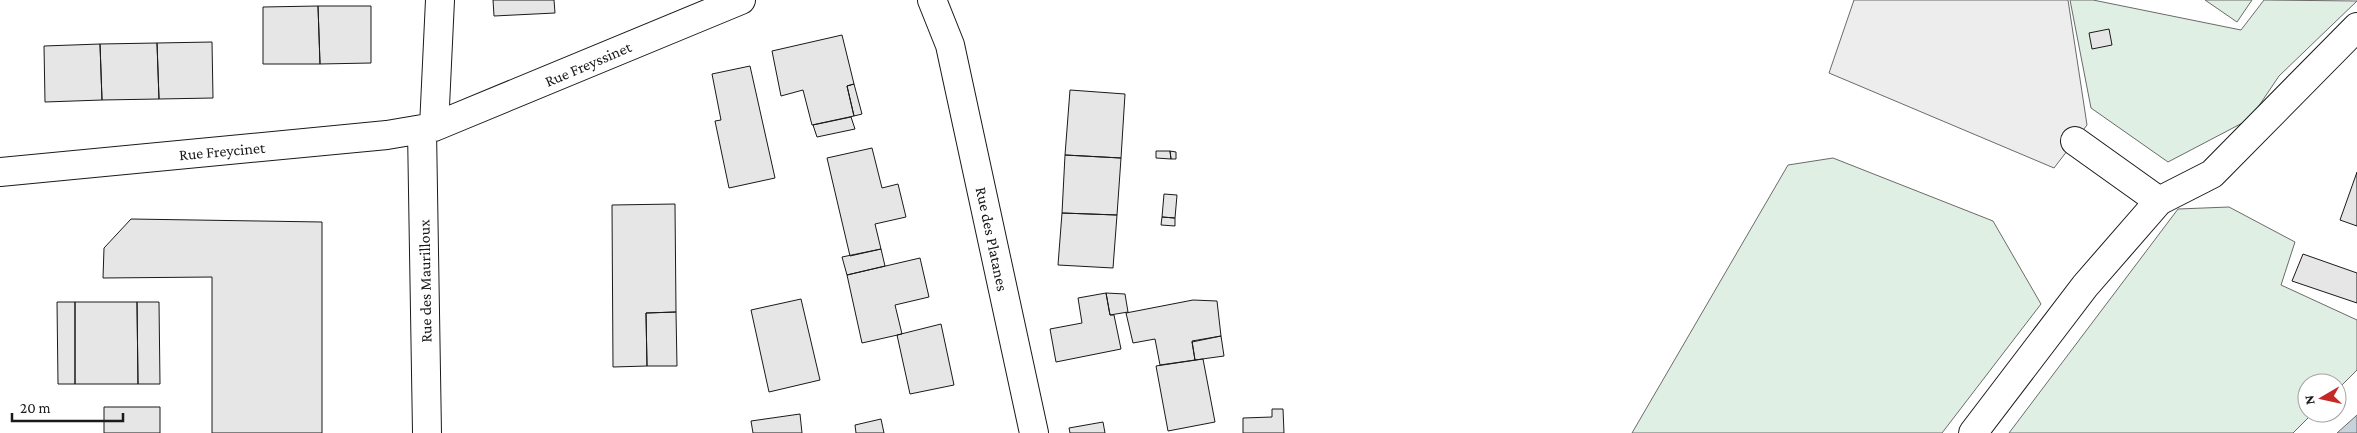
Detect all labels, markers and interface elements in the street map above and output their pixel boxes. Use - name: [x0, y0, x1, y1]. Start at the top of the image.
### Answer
- street label: Rue Freyssinet: [542, 38, 635, 91]
- street label: Rue Freycinet: [178, 139, 267, 164]
- street label: Rue des Platanes: [973, 185, 1011, 293]
- street label: Rue des Maurilloux: [415, 219, 435, 343]
- north arrow: [2297, 373, 2347, 423]
- scale bar: [12, 390, 124, 422]
- text: N: [2300, 394, 2318, 406]
- text: 20 m: [20, 400, 51, 416]

